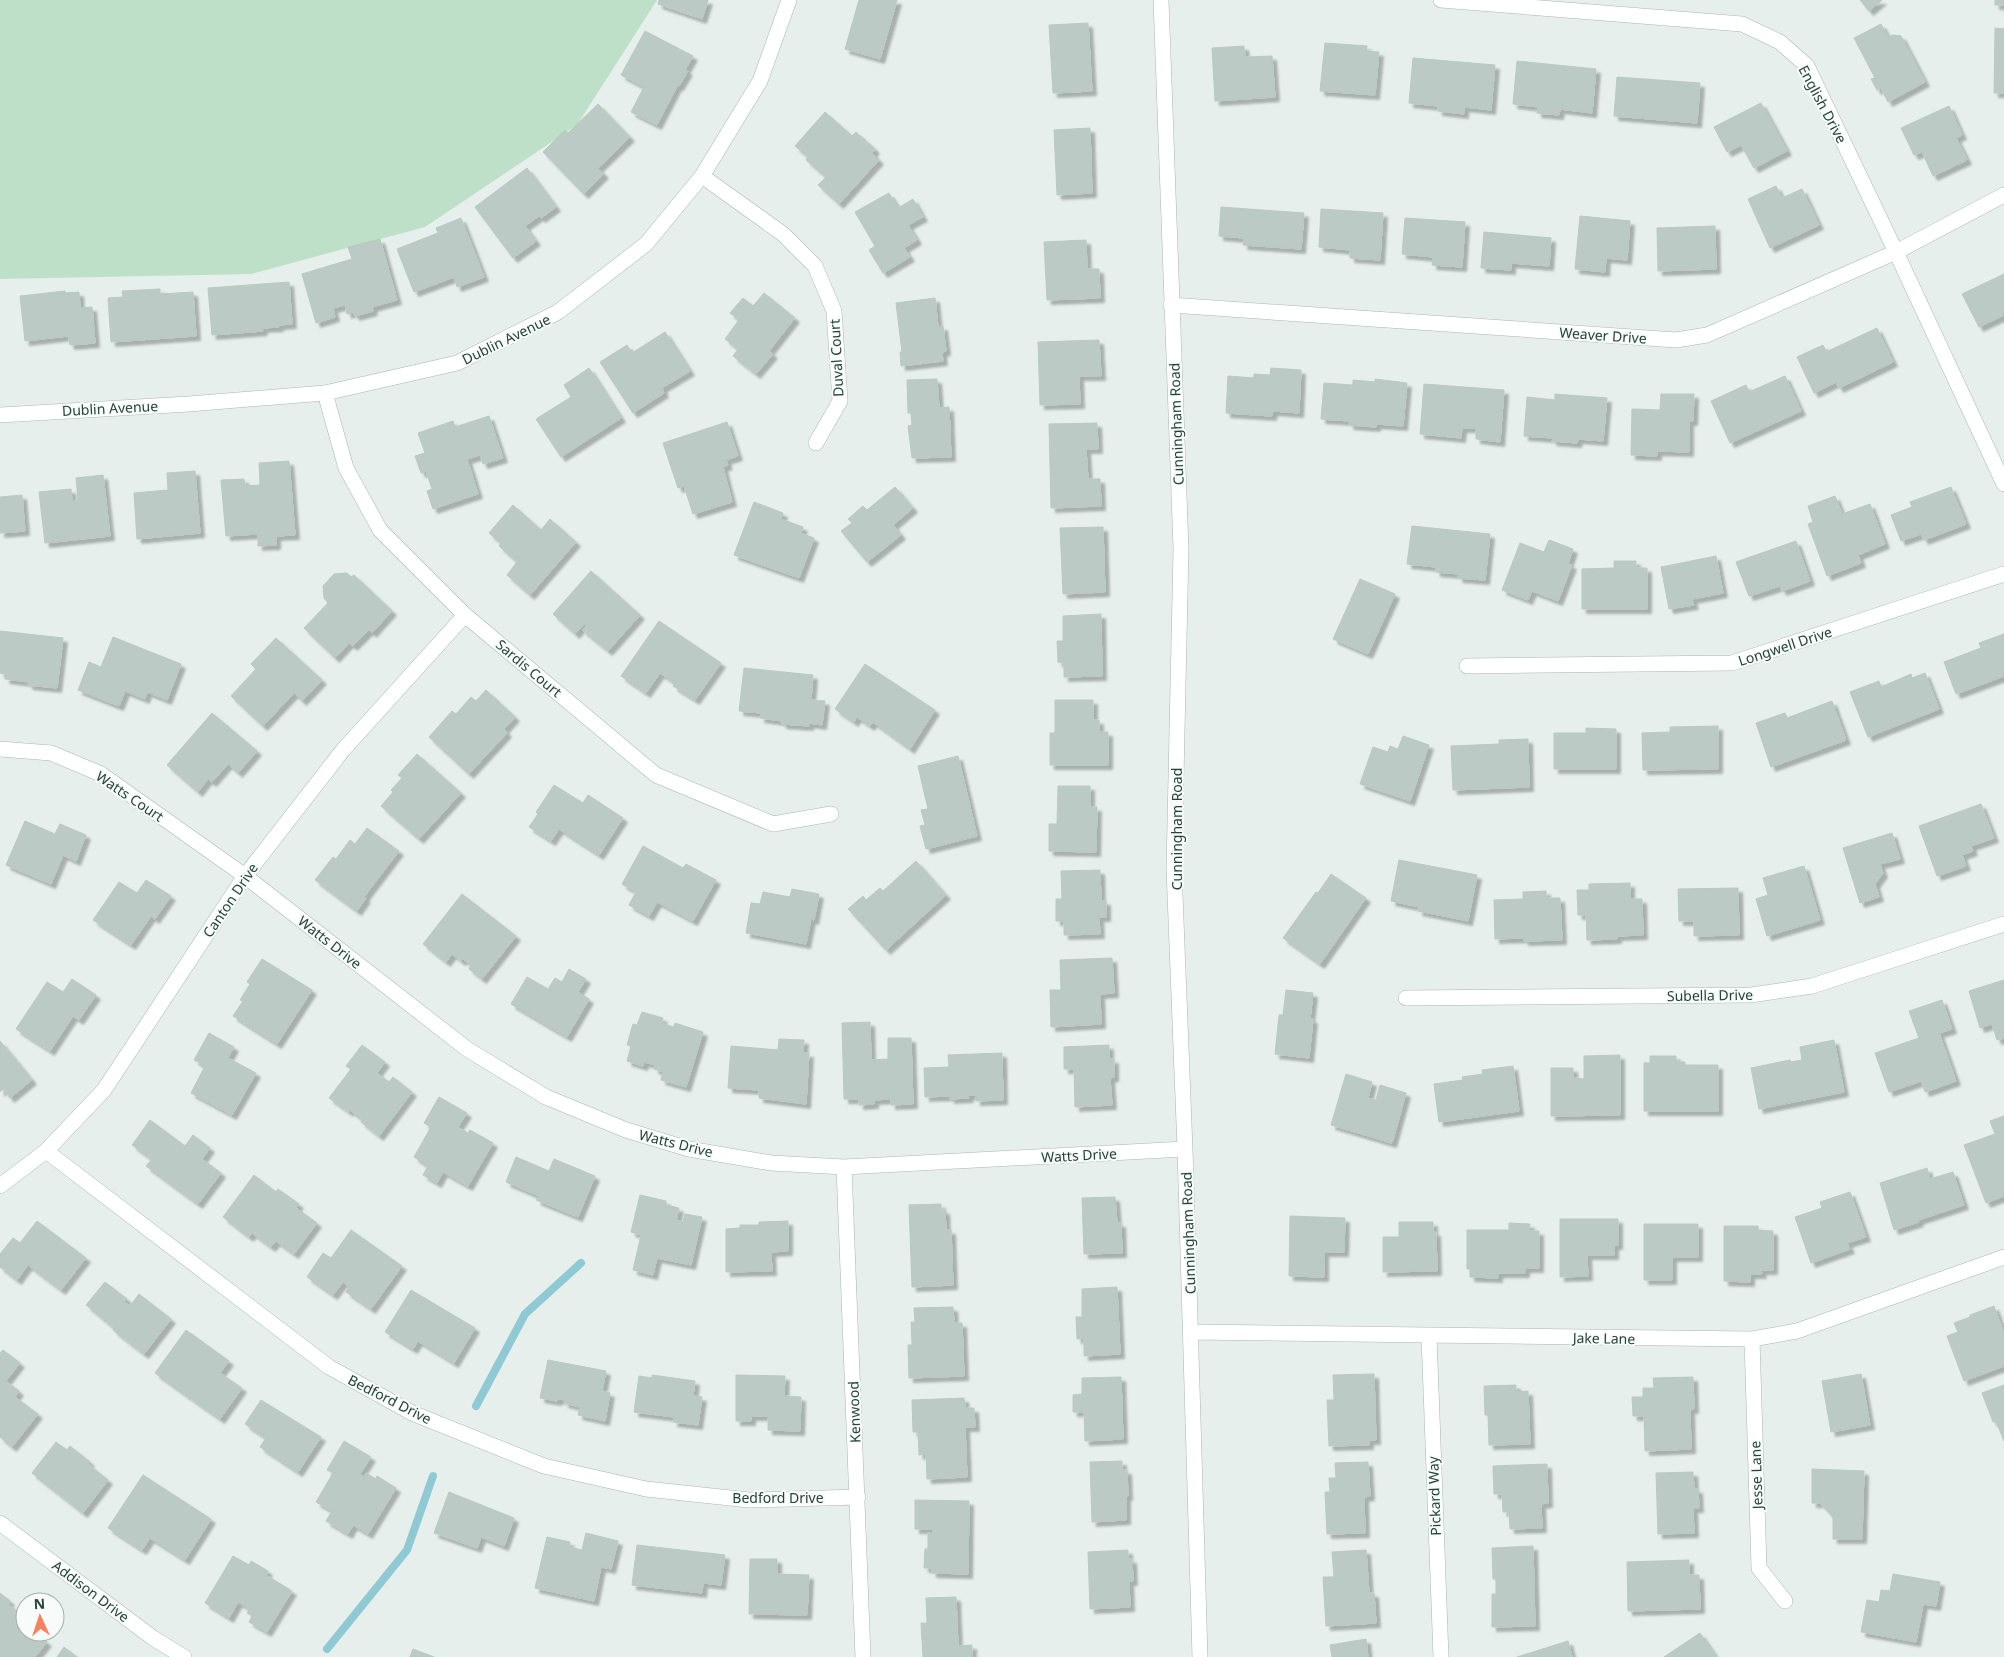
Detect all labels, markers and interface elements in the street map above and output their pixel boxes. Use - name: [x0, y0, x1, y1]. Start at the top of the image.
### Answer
- street label: English Drive: [1794, 62, 1852, 146]
- street label: Dublin Avenue: [459, 309, 553, 369]
- street label: Duval Court: [824, 319, 848, 397]
- street label: Weaver Drive: [1559, 322, 1647, 348]
- street label: Cunningham Road: [1164, 362, 1188, 486]
- street label: Dublin Avenue: [61, 396, 159, 420]
- street label: Longwell Drive: [1736, 622, 1834, 670]
- street label: Sardis Court: [492, 635, 566, 701]
- street label: Watts Court: [92, 766, 168, 826]
- street label: Cunningham Road: [1167, 768, 1186, 890]
- street label: Canton Drive: [198, 859, 262, 941]
- street label: Watts Drive: [294, 911, 366, 973]
- street label: Subella Drive: [1667, 985, 1753, 1005]
- street label: Watts Drive: [637, 1125, 715, 1161]
- street label: Watts Drive: [1041, 1144, 1117, 1166]
- street label: Cunningham Road: [1176, 1171, 1200, 1295]
- street label: Jake Lane: [1571, 1328, 1635, 1348]
- street label: Bedford Drive: [345, 1370, 435, 1428]
- street label: Kenwood: [843, 1381, 865, 1443]
- street label: Jesse Lane: [1745, 1440, 1767, 1512]
- street label: Pickard Way: [1423, 1455, 1445, 1536]
- street label: Bedford Drive: [732, 1488, 824, 1507]
- street label: Addison Drive: [49, 1556, 133, 1626]
- north arrow: [15, 1592, 65, 1642]
- text: N: [33, 1594, 45, 1613]

